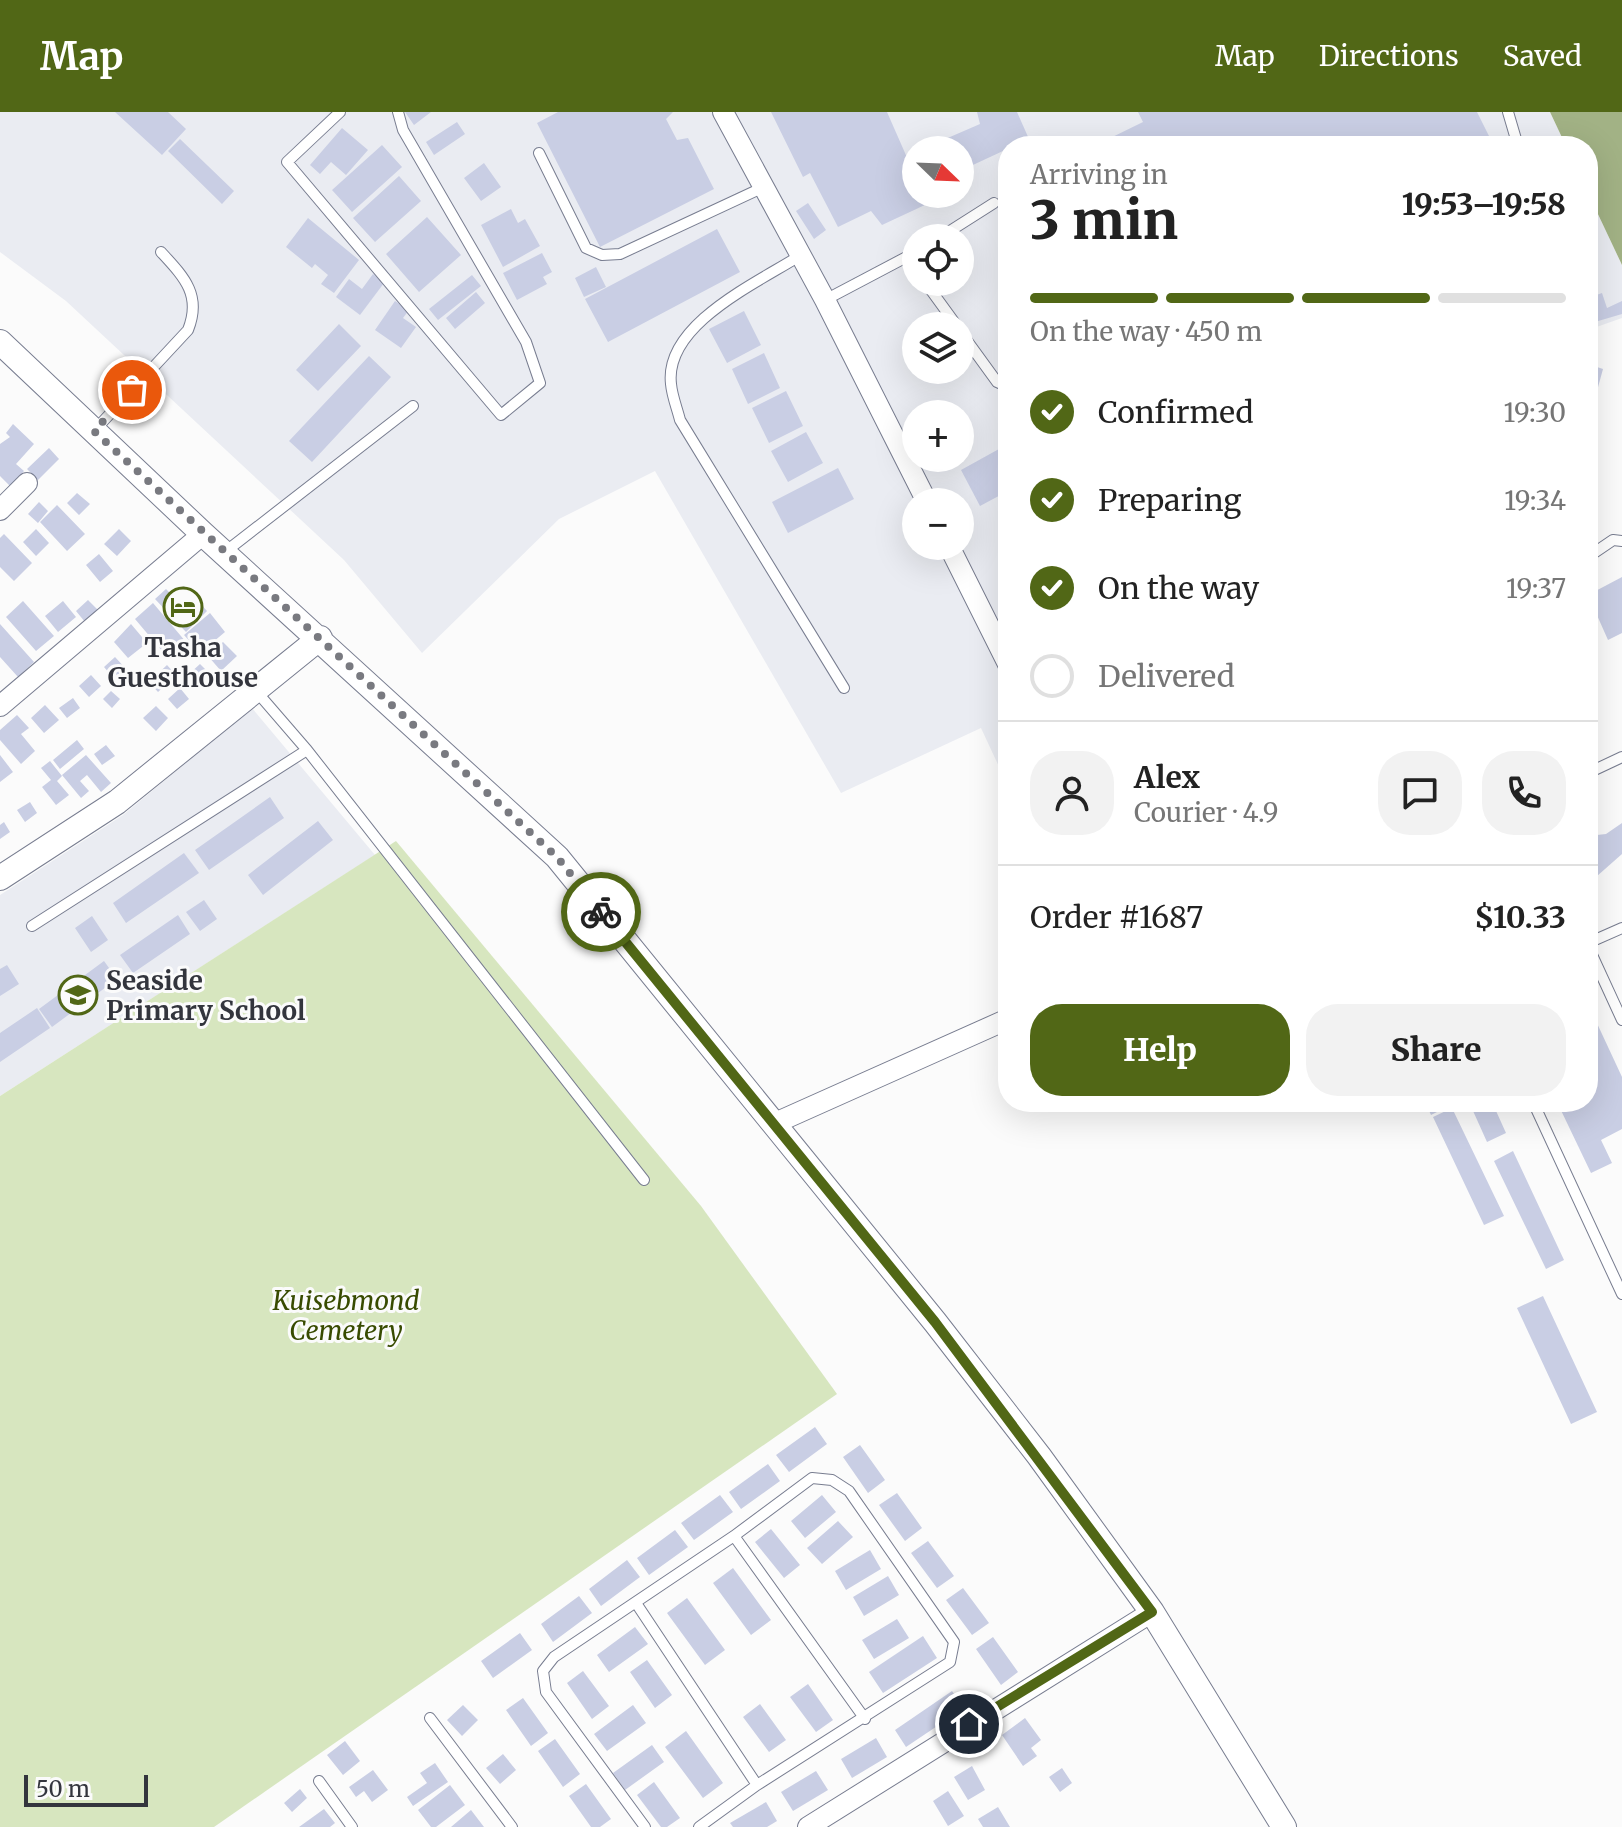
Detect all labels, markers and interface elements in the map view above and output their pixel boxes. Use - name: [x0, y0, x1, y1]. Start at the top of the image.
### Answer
- text: Map: [40, 33, 124, 80]
- text: Map: [1215, 38, 1275, 74]
- text: Directions: [1319, 38, 1459, 74]
- text: Saved: [1503, 38, 1582, 74]
- north arrow: [902, 136, 974, 208]
- map controls: [902, 136, 974, 560]
- text: Arriving in: [1030, 158, 1168, 191]
- text: 19:53–19:58: [1402, 185, 1566, 223]
- text: 3 min: [1030, 188, 1178, 253]
- button: locate: [902, 224, 974, 296]
- button: layers: [902, 312, 974, 384]
- text: On the way · 450 m: [1030, 315, 1262, 348]
- pin: [98, 356, 166, 424]
- icon: bag: [110, 368, 154, 412]
- icon: check: [1030, 390, 1074, 434]
- text: Confirmed: [1098, 393, 1253, 431]
- text: 19:30: [1503, 396, 1566, 429]
- button: +: [902, 400, 974, 472]
- icon: check: [1030, 478, 1074, 522]
- text: Preparing: [1098, 481, 1241, 519]
- text: 19:34: [1504, 484, 1566, 517]
- button: −: [902, 488, 974, 560]
- icon: check: [1030, 566, 1074, 610]
- text: On the way: [1098, 569, 1259, 607]
- text: 19:37: [1506, 572, 1566, 605]
- hotel icon: Tasha Guesthouse: [162, 586, 204, 628]
- place label: Tasha Guesthouse: [108, 631, 258, 694]
- text: Delivered: [1098, 657, 1235, 695]
- button: person: [1030, 751, 1114, 835]
- button: chat: [1378, 751, 1462, 835]
- button: phone: [1482, 751, 1566, 835]
- text: Alex: [1134, 758, 1200, 796]
- text: Courier · 4.9: [1134, 796, 1278, 829]
- courier: [561, 872, 641, 952]
- icon: bike: [579, 890, 623, 934]
- text: Order #1687: [1030, 898, 1203, 936]
- text: $10.33: [1474, 898, 1566, 936]
- place label: Seaside Primary School: [106, 964, 305, 1027]
- school or university icon: Seaside Primary School: [57, 974, 99, 1016]
- button: Help: [1030, 1004, 1290, 1096]
- button: Share: [1306, 1004, 1566, 1096]
- park label: Kuisebmond Cemetery: [272, 1284, 419, 1347]
- pin: [935, 1690, 1003, 1758]
- icon: home: [947, 1702, 991, 1746]
- scale bar: [24, 1771, 148, 1807]
- text: 50 m: [36, 1775, 90, 1803]

